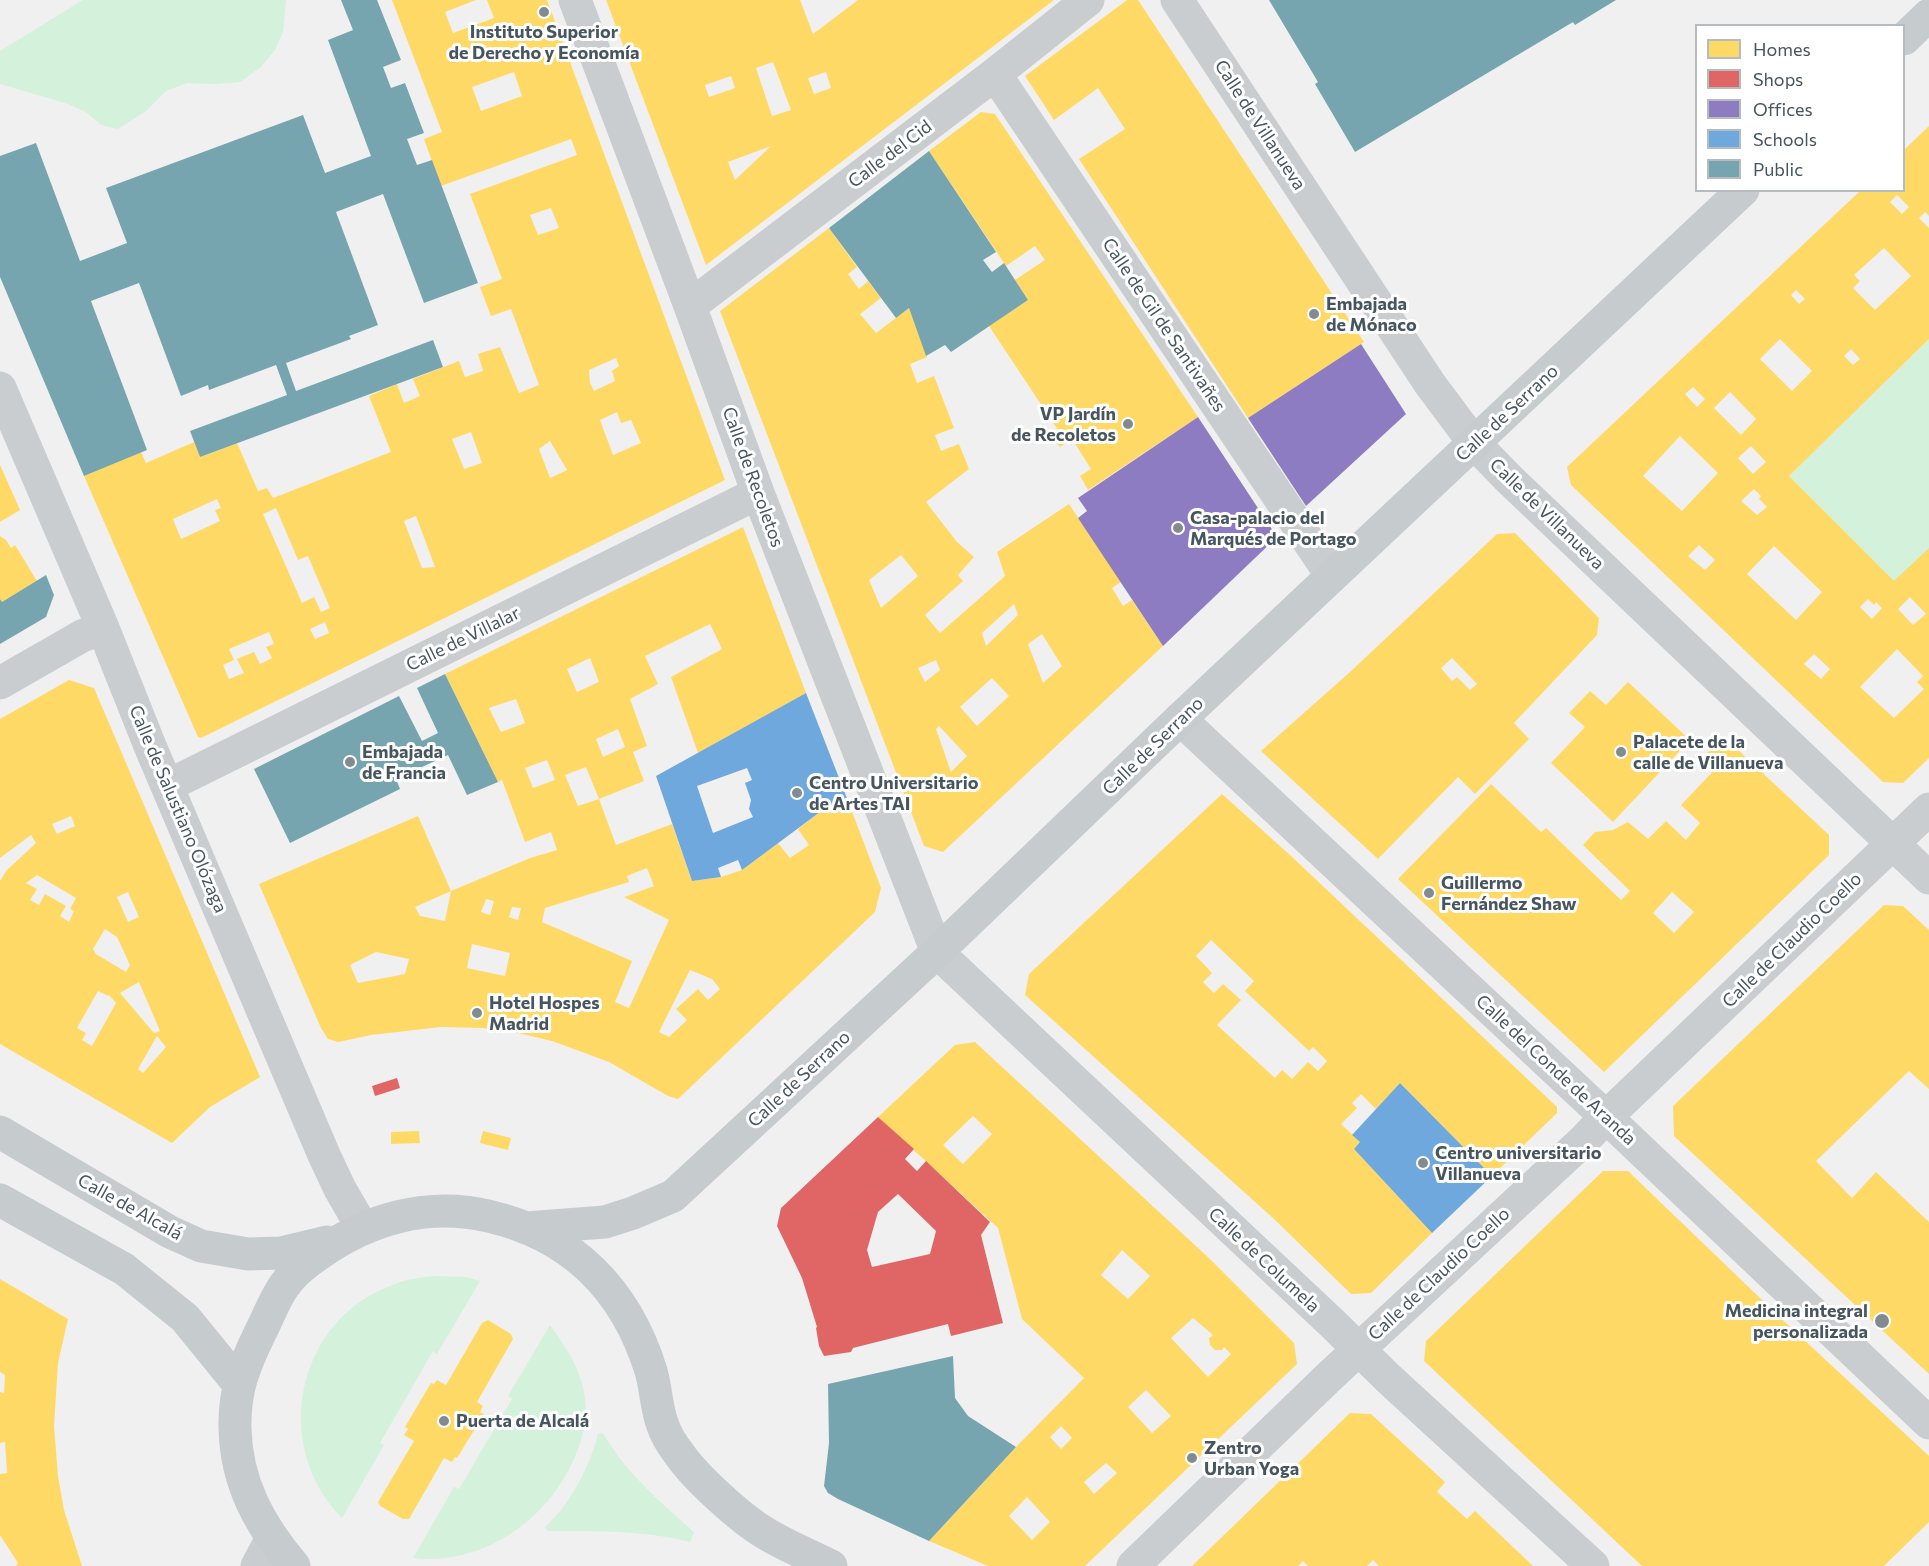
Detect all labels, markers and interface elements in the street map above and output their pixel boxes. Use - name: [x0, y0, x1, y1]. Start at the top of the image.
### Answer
- marker: Instituto Superior de Derecho y Economía: [537, 5, 551, 19]
- place label: Instituto Superior de Derecho y Economía: [448, 21, 640, 63]
- legend: [1695, 24, 1905, 192]
- text: Homes: [1753, 38, 1811, 60]
- street label: Calle de Villanueva: [1210, 56, 1310, 194]
- text: Shops: [1753, 68, 1803, 90]
- text: Offices: [1753, 98, 1813, 120]
- street label: Calle del Cid: [844, 116, 936, 192]
- text: Schools: [1753, 128, 1817, 150]
- text: Public: [1753, 158, 1803, 180]
- street label: Calle de Gil de Santivañes: [1098, 234, 1230, 416]
- place label: Embajada de Mónaco: [1326, 293, 1417, 336]
- marker: Embajada de Mónaco: [1307, 307, 1321, 321]
- street label: Calle de Serrano: [1451, 360, 1563, 466]
- place label: VP Jardín de Recoletos: [1011, 403, 1116, 446]
- street label: Calle de Recoletos: [718, 404, 788, 550]
- marker: VP Jardín de Recoletos: [1121, 417, 1135, 431]
- street label: Calle de Villanueva: [1485, 454, 1609, 574]
- place label: Casa-palacio del Marqués de Portago: [1190, 507, 1357, 550]
- marker: Casa-palacio del Marqués de Portago: [1171, 521, 1185, 535]
- street label: Calle de Villalar: [403, 602, 523, 676]
- street label: Calle de Serrano: [1098, 692, 1208, 800]
- street label: Calle de Salustiano Olózaga: [124, 702, 232, 916]
- place label: Palacete de la calle de Villanueva: [1633, 731, 1783, 774]
- place label: Embajada de Francia: [362, 741, 446, 783]
- marker: Palacete de la calle de Villanueva: [1614, 745, 1628, 759]
- marker: Embajada de Francia: [343, 755, 357, 769]
- place label: Centro Universitario de Artes TAI: [809, 772, 978, 814]
- marker: Centro Universitario de Artes TAI: [790, 786, 804, 800]
- street label: Calle de Claudio Coello: [1718, 868, 1866, 1012]
- place label: Guillermo Fernández Shaw: [1441, 872, 1576, 914]
- marker: Guillermo Fernández Shaw: [1422, 886, 1436, 900]
- street label: Calle del Conde de Aranda: [1472, 990, 1640, 1150]
- place label: Hotel Hospes Madrid: [489, 992, 600, 1034]
- marker: Hotel Hospes Madrid: [470, 1006, 484, 1020]
- street label: Calle de Serrano: [743, 1026, 855, 1132]
- place label: Centro universitario Villanueva: [1435, 1142, 1602, 1184]
- marker: Centro universitario Villanueva: [1416, 1156, 1430, 1170]
- street label: Calle de Alcalá: [74, 1169, 186, 1245]
- street label: Calle de Columela: [1204, 1203, 1324, 1317]
- street label: Calle de Claudio Coello: [1364, 1203, 1514, 1345]
- place label: Medicina integral personalizada: [1725, 1300, 1868, 1342]
- marker: Medicina integral personalizada: [1873, 1312, 1891, 1330]
- place label: Puerta de Alcalá: [456, 1410, 589, 1432]
- marker: Puerta de Alcalá: [437, 1414, 451, 1428]
- place label: Zentro Urban Yoga: [1204, 1437, 1299, 1480]
- marker: Zentro Urban Yoga: [1185, 1451, 1199, 1465]

